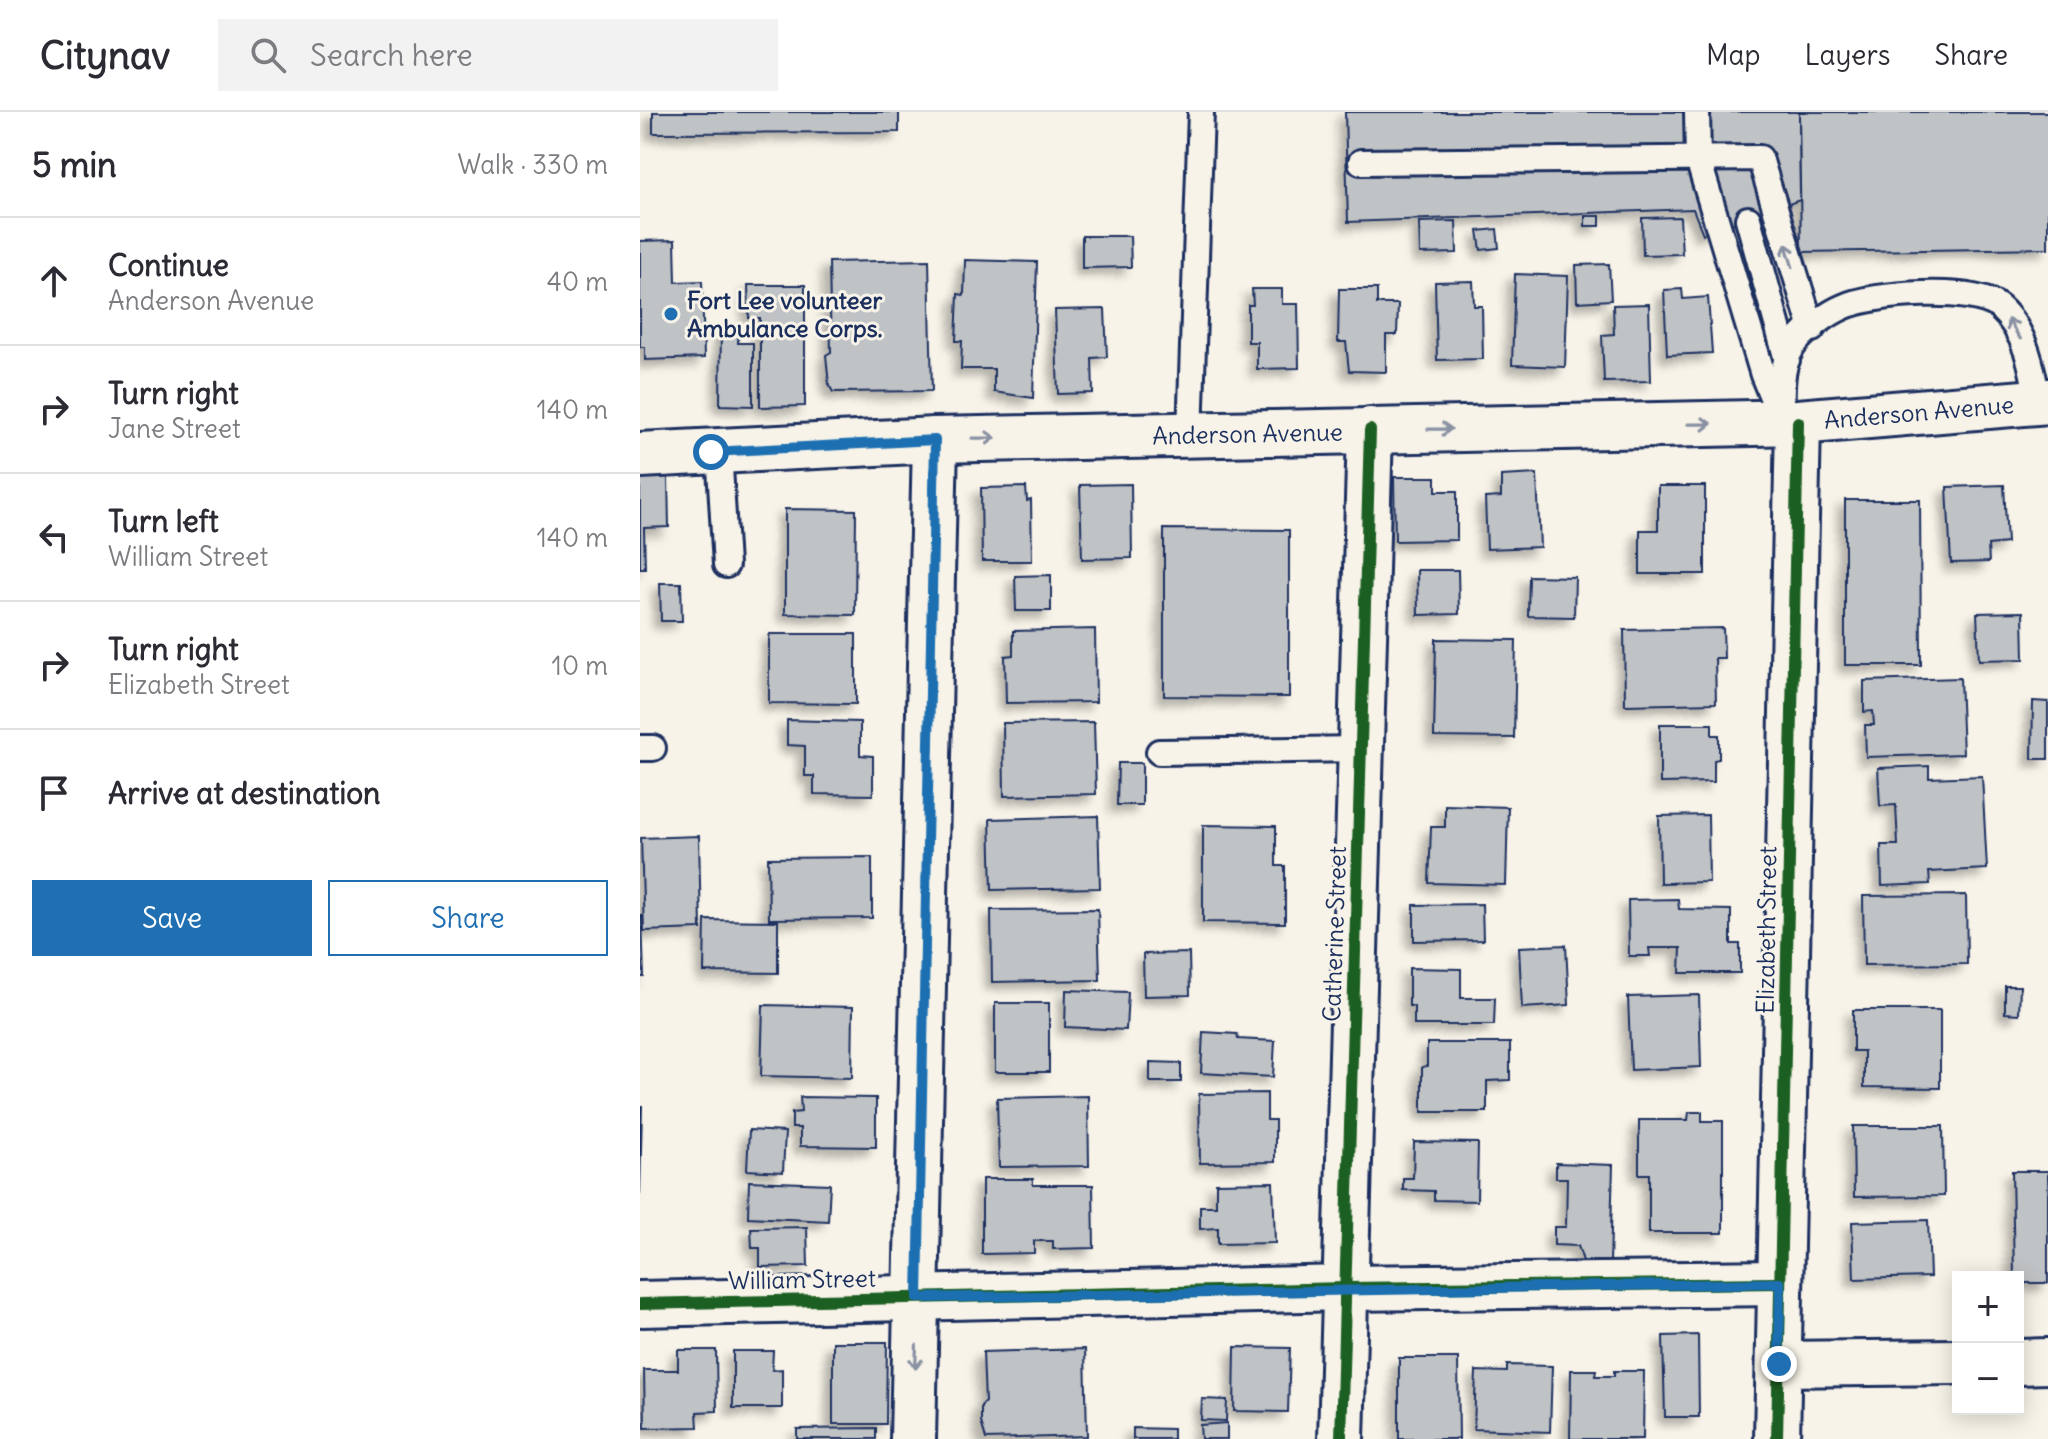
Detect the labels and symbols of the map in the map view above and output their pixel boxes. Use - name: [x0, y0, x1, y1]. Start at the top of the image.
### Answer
- one-way arrow: [1781, 242, 1796, 268]
- place label: Fort Lee volunteer Ambulance Corps.: [687, 285, 883, 343]
- marker: Fort Lee volunteer Ambulance Corps.: [662, 305, 680, 323]
- one-way arrow: [2006, 319, 2023, 341]
- street label: Anderson Avenue: [1823, 389, 2015, 435]
- street label: Anderson Avenue: [1152, 416, 1343, 450]
- one-way arrow: [1686, 416, 1713, 432]
- one-way arrow: [1426, 421, 1453, 436]
- one-way arrow: [970, 431, 997, 446]
- route start: [693, 434, 729, 470]
- street label: Catherine Street: [1316, 846, 1352, 1022]
- street label: Elizabeth Street: [1750, 846, 1782, 1014]
- street label: William Street: [728, 1263, 876, 1295]
- one-way arrow: [909, 1343, 924, 1370]
- route end: [1761, 1346, 1797, 1382]

